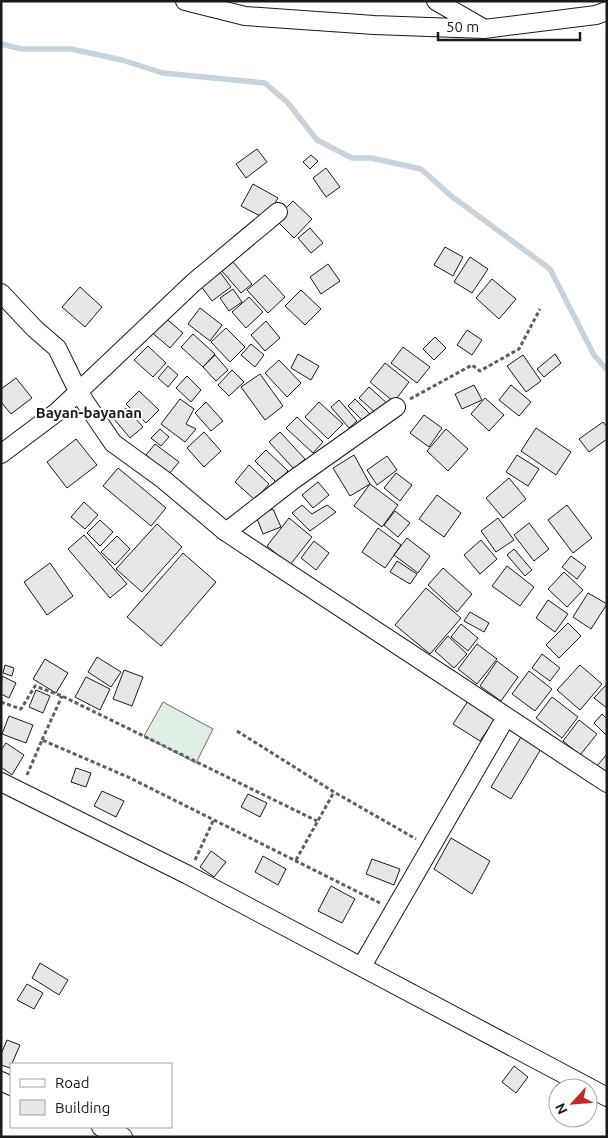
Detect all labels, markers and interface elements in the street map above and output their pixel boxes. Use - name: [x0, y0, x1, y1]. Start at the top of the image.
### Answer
- scale bar: [438, 10, 580, 42]
- text: 50 m: [446, 18, 479, 35]
- district label: Bayan-bayanan: [36, 404, 142, 421]
- legend: [10, 1063, 172, 1128]
- text: Road: [55, 1074, 90, 1091]
- north arrow: [548, 1078, 598, 1128]
- text: Building: [55, 1099, 110, 1116]
- text: N: [552, 1100, 571, 1117]

